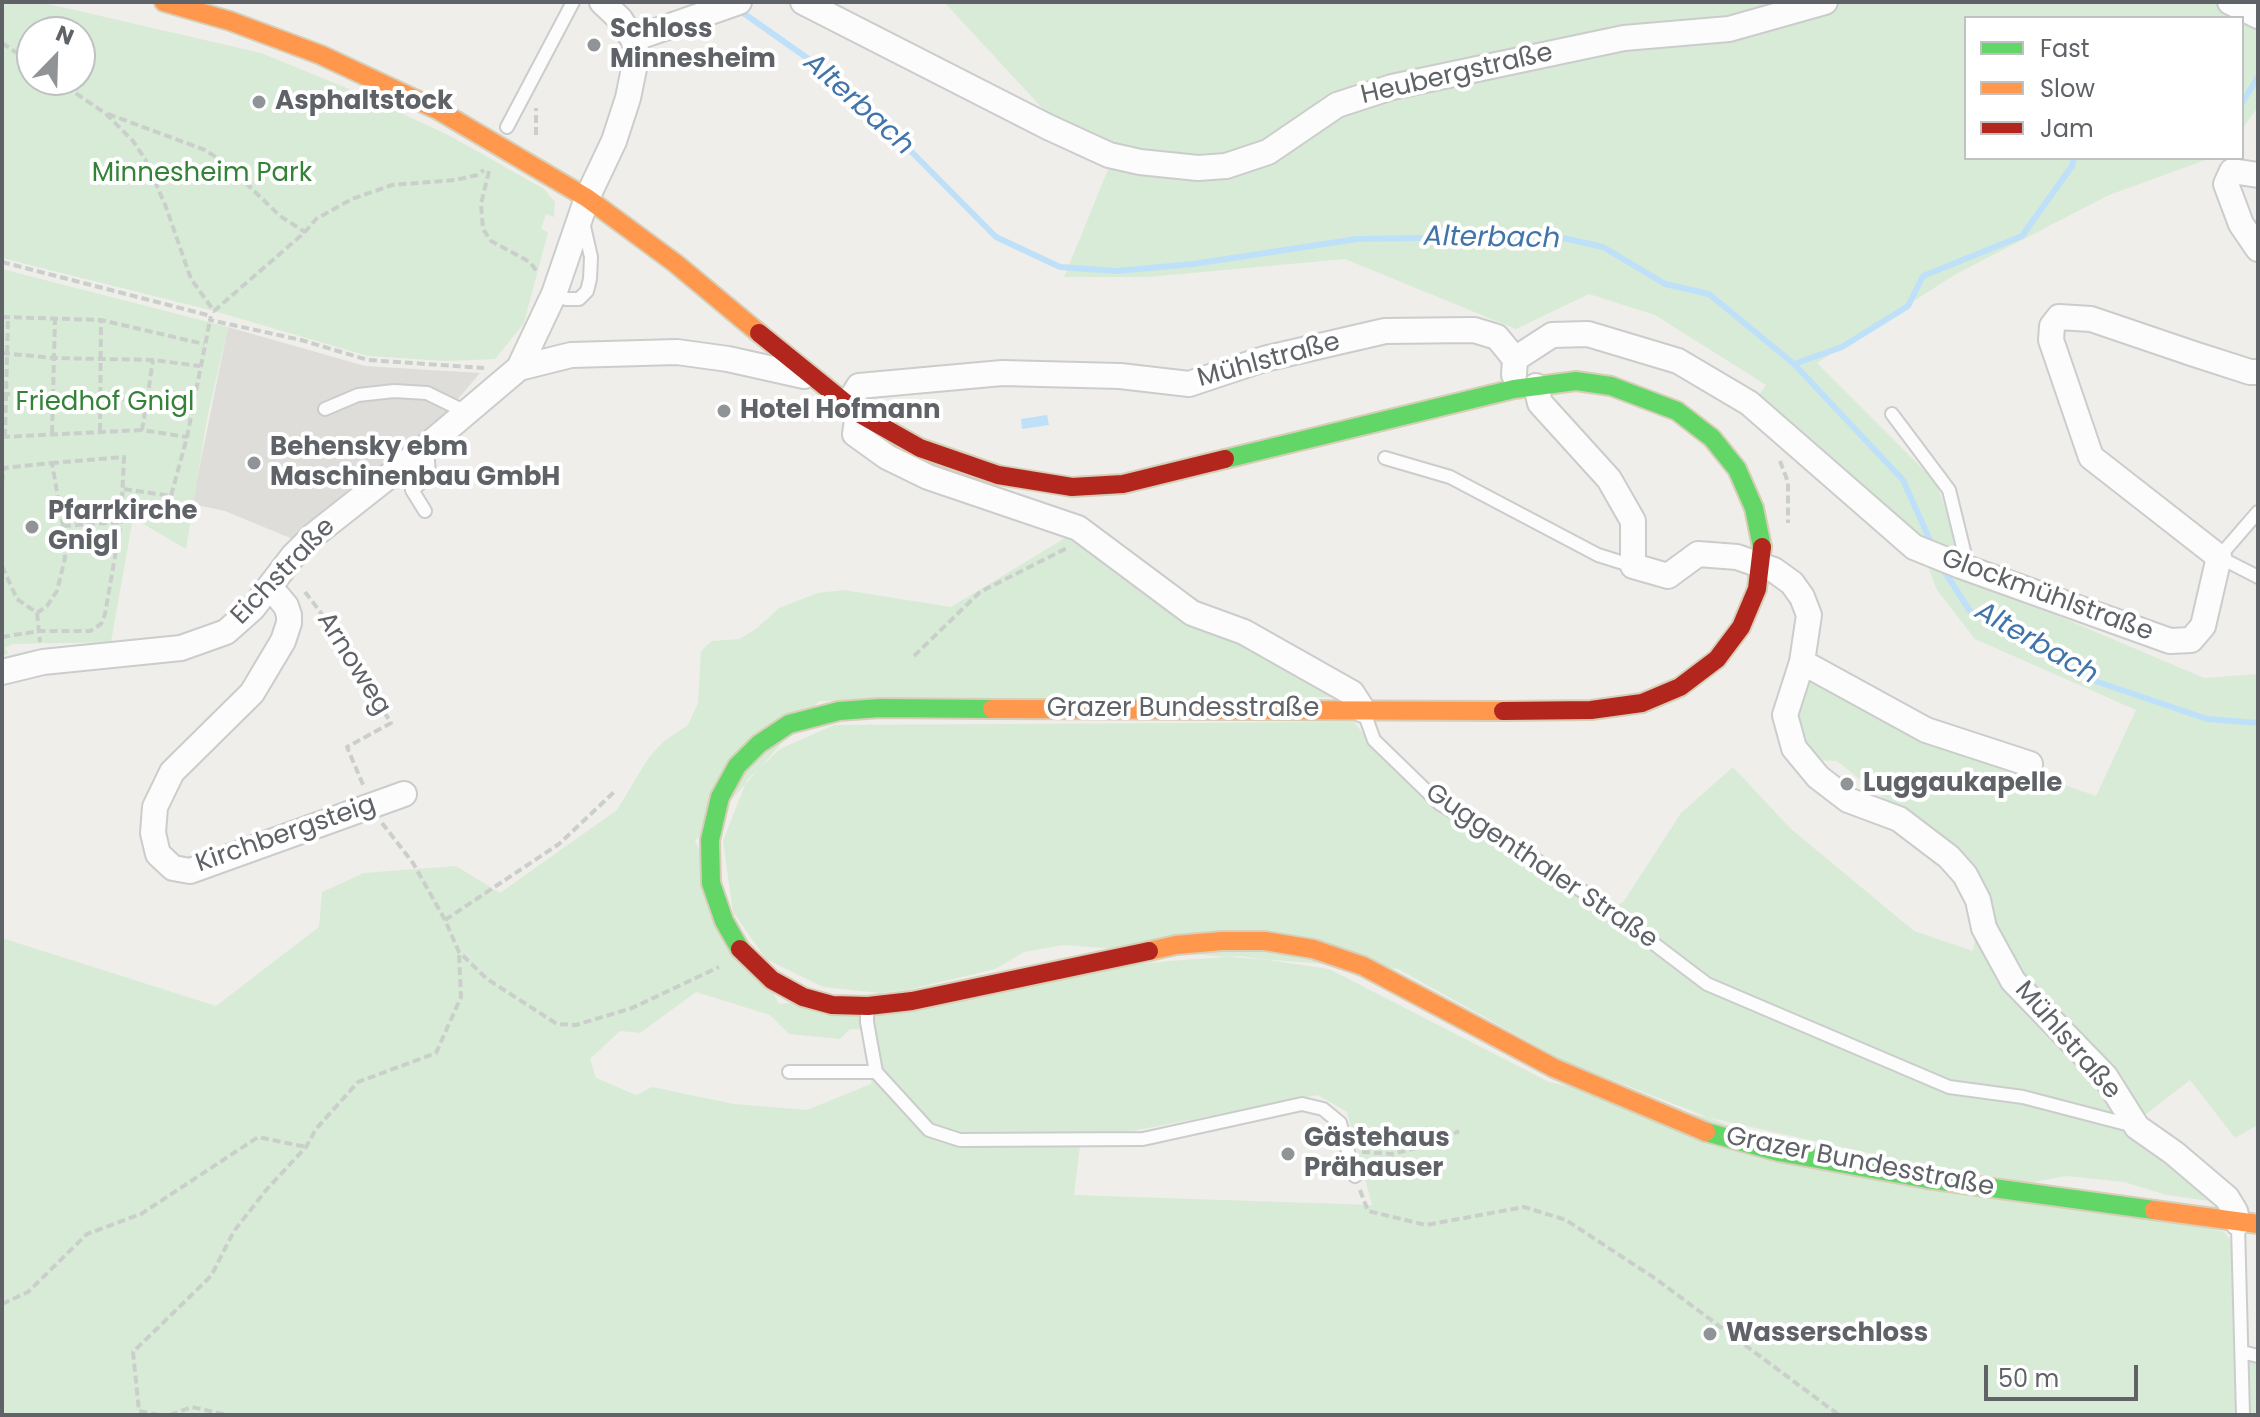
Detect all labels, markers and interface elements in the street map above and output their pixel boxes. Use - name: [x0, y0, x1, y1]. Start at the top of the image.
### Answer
- place label: Schloss Minnesheim: [610, 14, 776, 76]
- north arrow: [16, 16, 96, 96]
- legend: [1964, 16, 2244, 160]
- text: N: [51, 18, 78, 53]
- text: Fast: [2040, 32, 2090, 65]
- marker: Schloss Minnesheim: [585, 36, 603, 54]
- street label: Heubergstraße: [1358, 38, 1556, 112]
- water label: Alterbach: [796, 47, 920, 163]
- text: Slow: [2040, 72, 2095, 105]
- place label: Asphaltstock: [275, 86, 453, 118]
- marker: Asphaltstock: [250, 93, 268, 111]
- text: Jam: [2040, 112, 2094, 145]
- park label: Minnesheim Park: [92, 158, 312, 190]
- water label: Alterbach: [1423, 221, 1561, 257]
- street label: Mühlstraße: [1194, 327, 1344, 395]
- park label: Friedhof Gnigl: [16, 387, 194, 419]
- place label: Hotel Hofmann: [740, 395, 940, 427]
- marker: Hotel Hofmann: [715, 402, 733, 420]
- place label: Behensky ebm Maschinenbau GmbH: [270, 432, 560, 494]
- marker: Behensky ebm Maschinenbau GmbH: [245, 454, 263, 472]
- place label: Pfarrkirche Gnigl: [48, 496, 198, 558]
- street label: Eichstraße: [225, 512, 343, 632]
- marker: Pfarrkirche Gnigl: [23, 518, 41, 536]
- street label: Glockmühlstraße: [1937, 543, 2157, 649]
- water label: Alterbach: [1968, 595, 2104, 693]
- street label: Arnoweg: [309, 607, 397, 721]
- street label: Grazer Bundesstraße: [1047, 693, 1319, 725]
- place label: Luggaukapelle: [1863, 768, 2062, 800]
- marker: Luggaukapelle: [1838, 775, 1856, 793]
- street label: Guggenthaler Straße: [1419, 778, 1663, 956]
- street label: Kirchbergsteig: [192, 790, 380, 880]
- street label: Mühlstraße: [2007, 976, 2127, 1106]
- street label: Grazer Bundesstraße: [1723, 1122, 1997, 1204]
- place label: Gästehaus Prähauser: [1304, 1123, 1450, 1184]
- marker: Gästehaus Prähauser: [1279, 1145, 1297, 1163]
- place label: Wasserschloss: [1726, 1318, 1928, 1350]
- marker: Wasserschloss: [1701, 1325, 1719, 1343]
- scale bar: [1988, 1349, 2142, 1399]
- text: 50 m: [1998, 1362, 2059, 1395]

